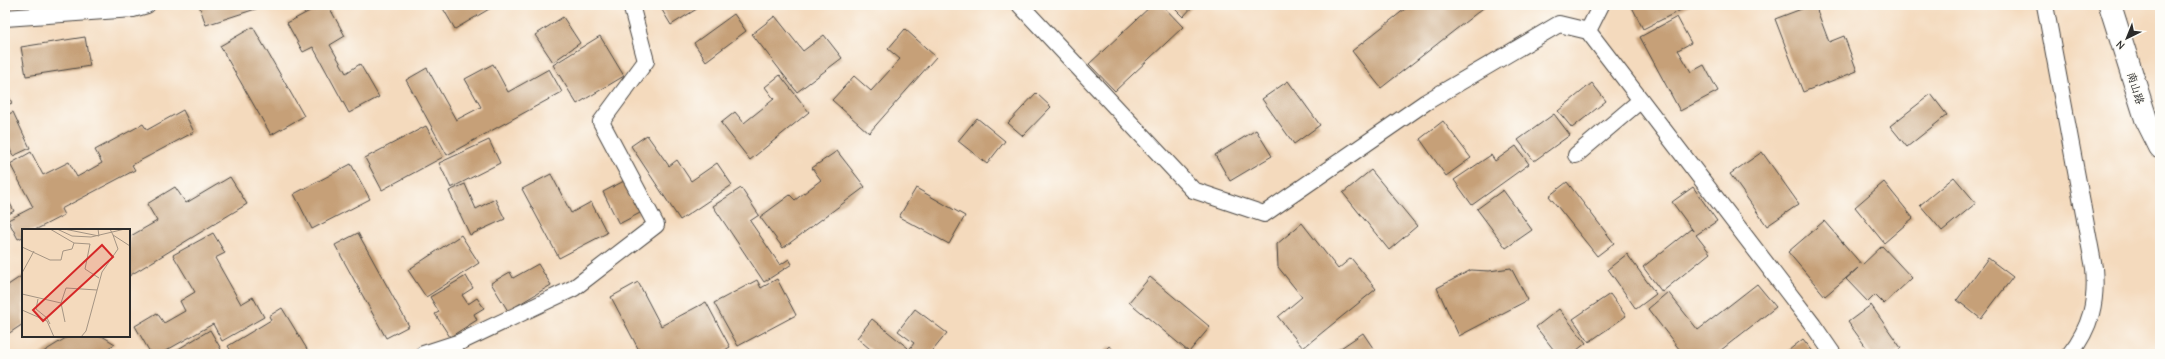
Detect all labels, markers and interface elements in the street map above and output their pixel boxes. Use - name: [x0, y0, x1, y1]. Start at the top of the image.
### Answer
- north arrow: [2107, 18, 2147, 58]
- text: N: [2113, 38, 2128, 52]
- street label: 南山路: [2124, 70, 2147, 106]
- inset map: [22, 229, 130, 337]

